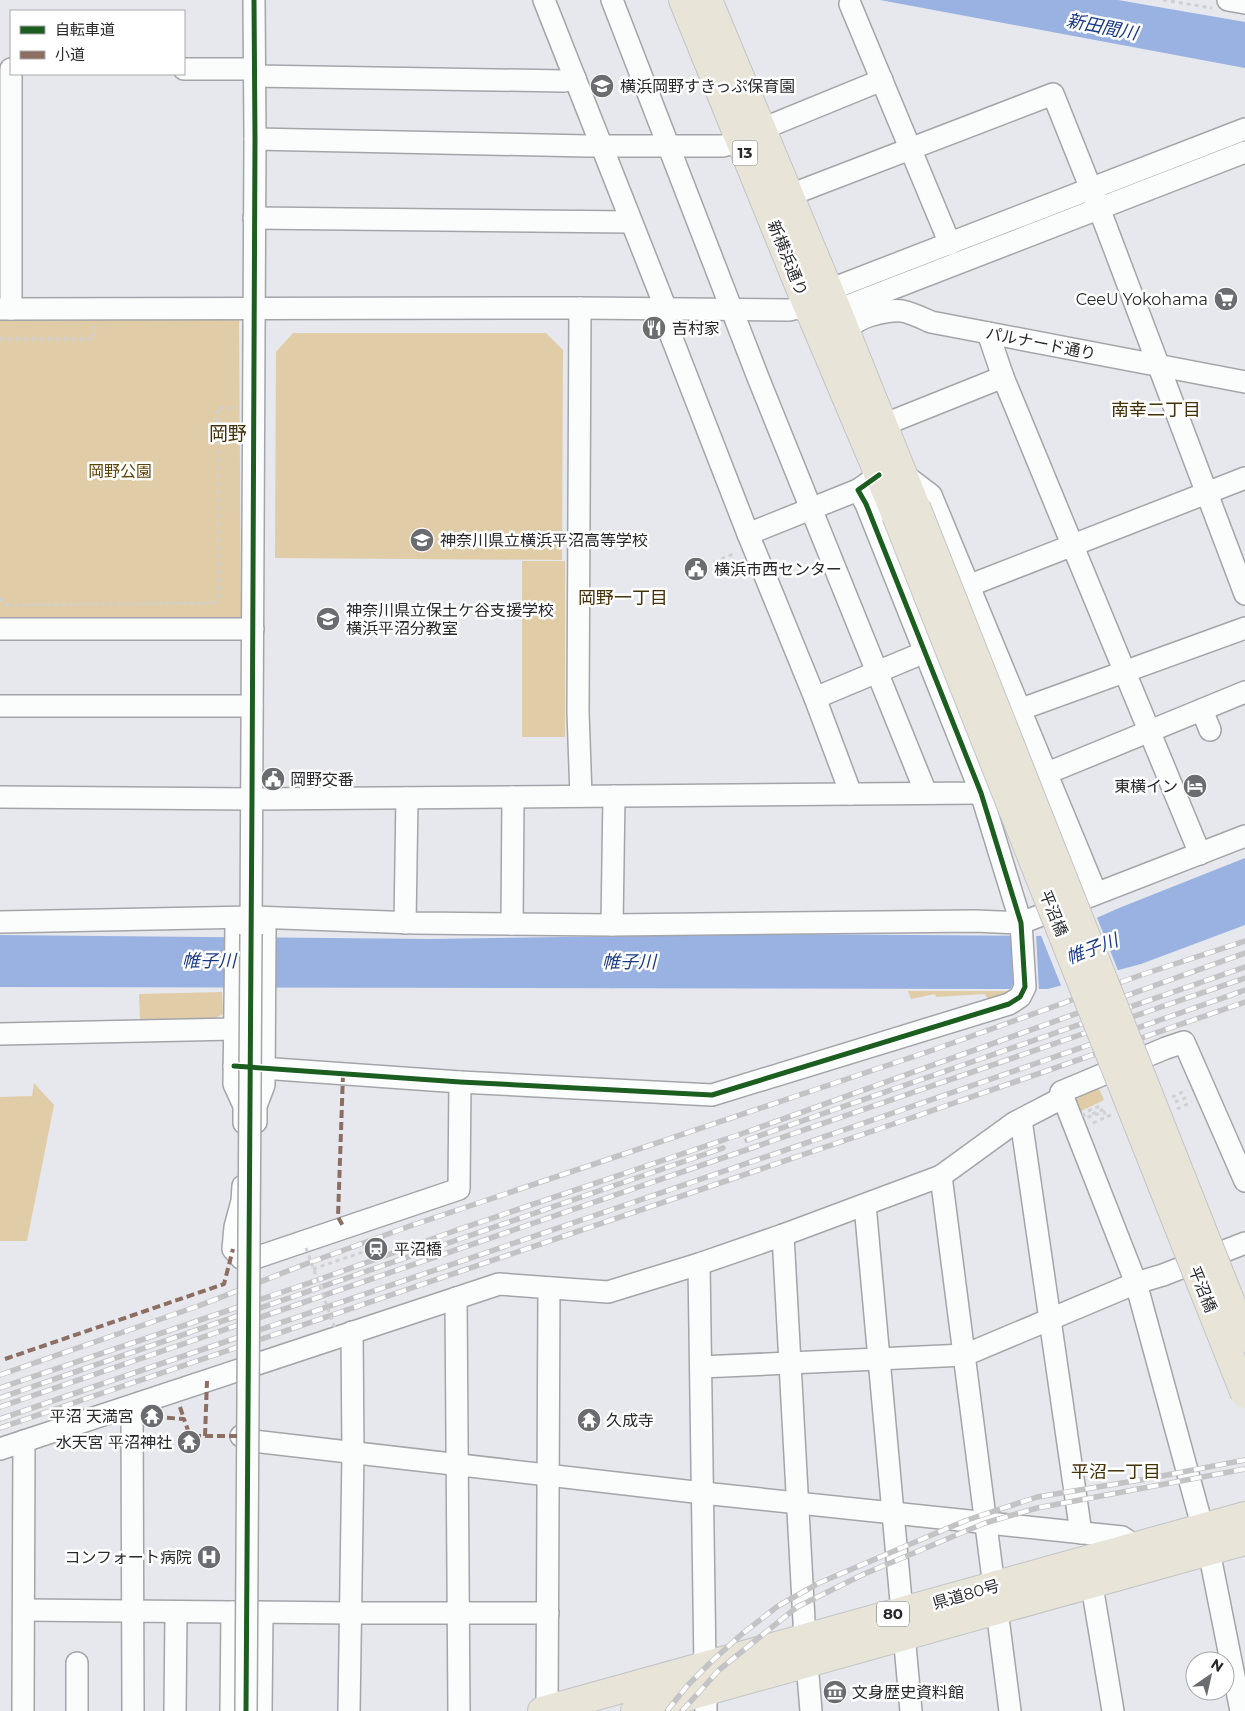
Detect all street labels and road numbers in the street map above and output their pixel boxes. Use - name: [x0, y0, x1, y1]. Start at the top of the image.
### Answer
- road number: 13: [732, 140, 758, 166]
- street label: 新横浜通り: [764, 218, 811, 299]
- street label: パルナード通り: [984, 323, 1098, 364]
- street label: 平沼橋: [1036, 887, 1071, 939]
- street label: 平沼橋: [1185, 1263, 1220, 1315]
- street label: 県道80号: [930, 1576, 1002, 1613]
- road number: 80: [877, 1602, 909, 1626]

